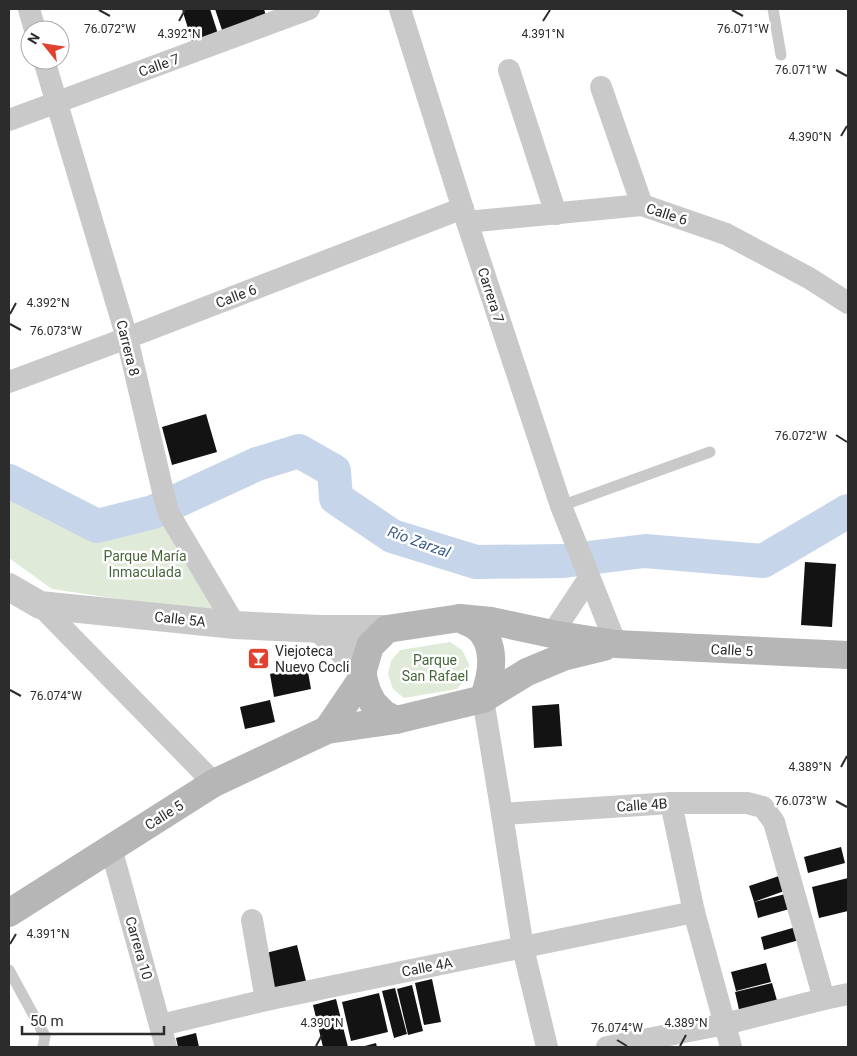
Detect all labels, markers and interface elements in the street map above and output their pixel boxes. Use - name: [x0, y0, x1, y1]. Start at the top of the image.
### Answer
- north arrow: [20, 20, 70, 70]
- text: 76.072°W: [84, 22, 136, 36]
- text: 76.071°W: [717, 22, 769, 36]
- text: 4.392°N: [157, 27, 201, 41]
- text: 4.391°N: [521, 27, 565, 41]
- text: N: [24, 30, 43, 47]
- street label: Calle 7: [136, 50, 182, 80]
- text: 76.071°W: [775, 63, 827, 77]
- text: 4.390°N: [788, 130, 832, 144]
- street label: Calle 6: [644, 200, 690, 228]
- street label: Carrera 7: [475, 265, 507, 325]
- street label: Calle 6: [213, 281, 259, 311]
- text: 4.392°N: [26, 296, 70, 310]
- street label: Carrera 8: [113, 318, 143, 378]
- text: 76.073°W: [30, 324, 82, 338]
- text: 76.072°W: [775, 429, 827, 443]
- water label: Río Zarzal: [385, 522, 453, 562]
- park label: Parque María Inmaculada: [103, 548, 187, 580]
- street label: Calle 5A: [154, 608, 206, 630]
- street label: Calle 5: [710, 641, 754, 659]
- place label: Viejoteca Nuevo Cocli: [275, 643, 349, 675]
- bar icon: Viejoteca Nuevo Cocli: [247, 647, 271, 671]
- park label: Parque San Rafael: [402, 652, 468, 684]
- text: 76.074°W: [30, 689, 82, 703]
- text: 4.389°N: [788, 760, 832, 774]
- text: 76.073°W: [775, 794, 827, 808]
- street label: Calle 4B: [616, 795, 668, 815]
- street label: Calle 5: [142, 797, 186, 833]
- street label: Carrera 10: [122, 915, 156, 981]
- text: 4.391°N: [26, 927, 70, 941]
- street label: Calle 4A: [400, 954, 454, 980]
- scale bar: [22, 1004, 165, 1036]
- text: 50 m: [30, 1012, 64, 1030]
- text: 4.390°N: [300, 1016, 344, 1030]
- text: 4.389°N: [664, 1016, 708, 1030]
- text: 76.074°W: [591, 1021, 643, 1035]

